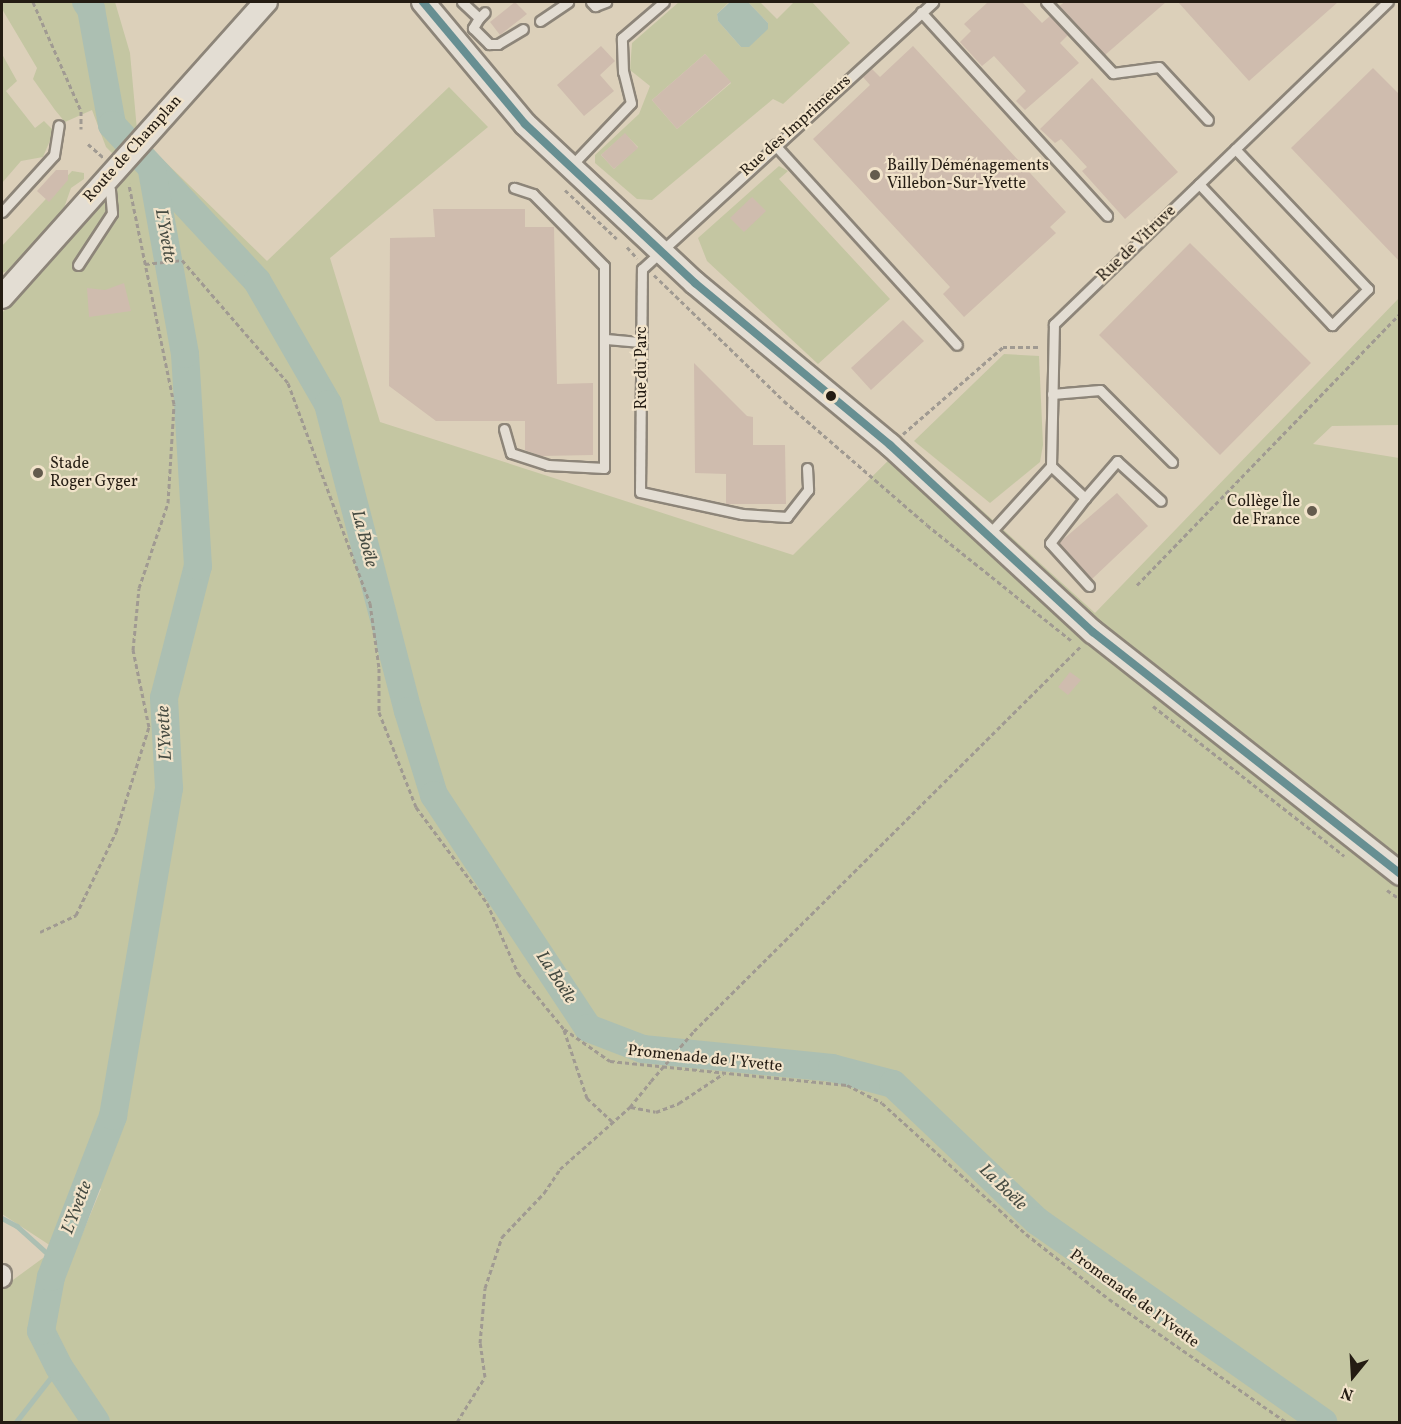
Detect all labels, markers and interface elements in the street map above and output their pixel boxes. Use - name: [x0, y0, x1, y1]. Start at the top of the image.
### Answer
- street label: Rue des Imprimeurs: [737, 71, 855, 181]
- street label: Route de Champlan: [80, 91, 186, 207]
- place label: Bailly Déménagements Villebon-Sur-Yvette: [887, 156, 1049, 194]
- marker: Bailly Déménagements Villebon-Sur-Yvette: [868, 168, 882, 182]
- street label: Rue de Vitruve: [1094, 202, 1180, 286]
- water label: L'Yvette: [149, 207, 179, 265]
- street label: Rue du Parc: [632, 326, 652, 410]
- unlabelled marker: [825, 390, 837, 402]
- place label: Stade Roger Gyger: [50, 454, 138, 492]
- marker: Stade Roger Gyger: [31, 466, 45, 480]
- place label: Collège Île de France: [1227, 492, 1300, 530]
- marker: Collège Île de France: [1305, 504, 1319, 518]
- water label: La Boële: [345, 508, 381, 570]
- water label: L'Yvette: [154, 705, 178, 761]
- water label: La Boële: [530, 948, 580, 1008]
- street label: Promenade de l'Yvette: [627, 1041, 783, 1077]
- water label: La Boële: [974, 1160, 1030, 1216]
- water label: L'Yvette: [58, 1179, 98, 1237]
- street label: Promenade de l'Yvette: [1066, 1246, 1202, 1352]
- north arrow: [1323, 1346, 1383, 1406]
- text: N: [1339, 1381, 1356, 1405]

